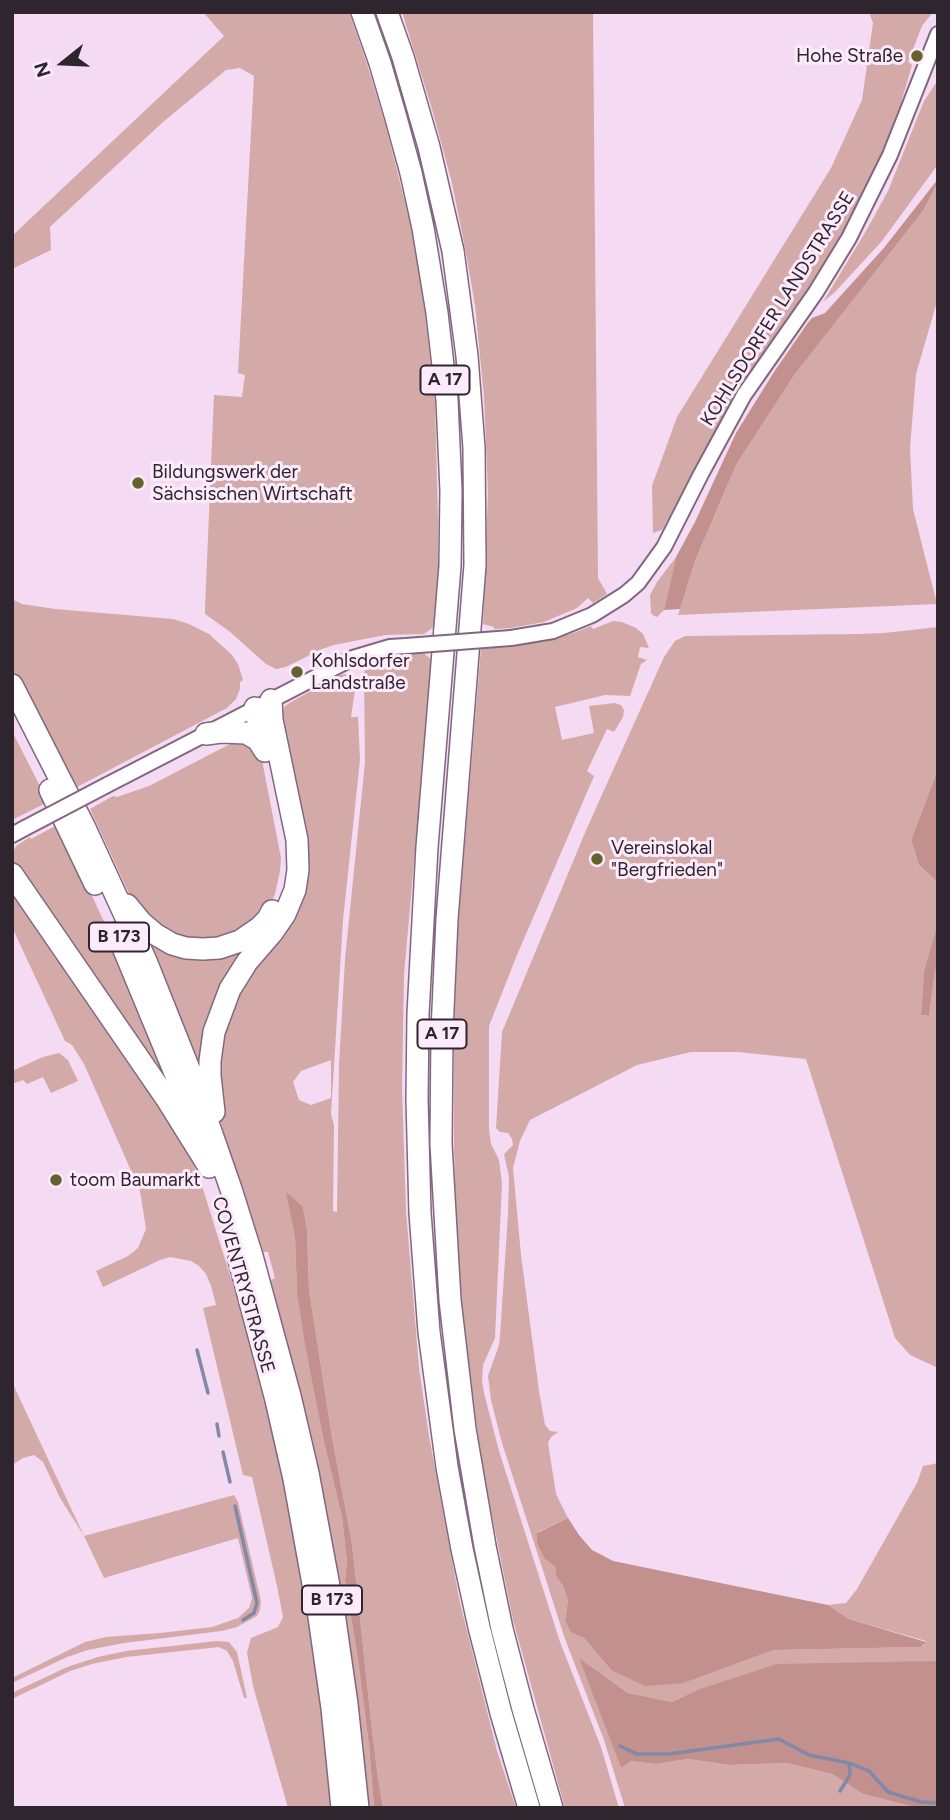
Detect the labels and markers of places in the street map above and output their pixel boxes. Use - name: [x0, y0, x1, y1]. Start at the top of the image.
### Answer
- place label: Hohe Straße: [796, 45, 903, 67]
- marker: Hohe Straße: [909, 48, 925, 64]
- place label: Bildungswerk der Sächsischen Wirtschaft: [152, 461, 353, 505]
- marker: Bildungswerk der Sächsischen Wirtschaft: [130, 475, 146, 491]
- place label: Kohlsdorfer Landstraße: [311, 650, 409, 694]
- marker: Kohlsdorfer Landstraße: [289, 664, 305, 680]
- place label: Vereinslokal "Bergfrieden": [611, 837, 723, 881]
- marker: Vereinslokal "Bergfrieden": [589, 851, 605, 867]
- place label: toom Baumarkt: [70, 1169, 201, 1191]
- marker: toom Baumarkt: [48, 1172, 64, 1188]

